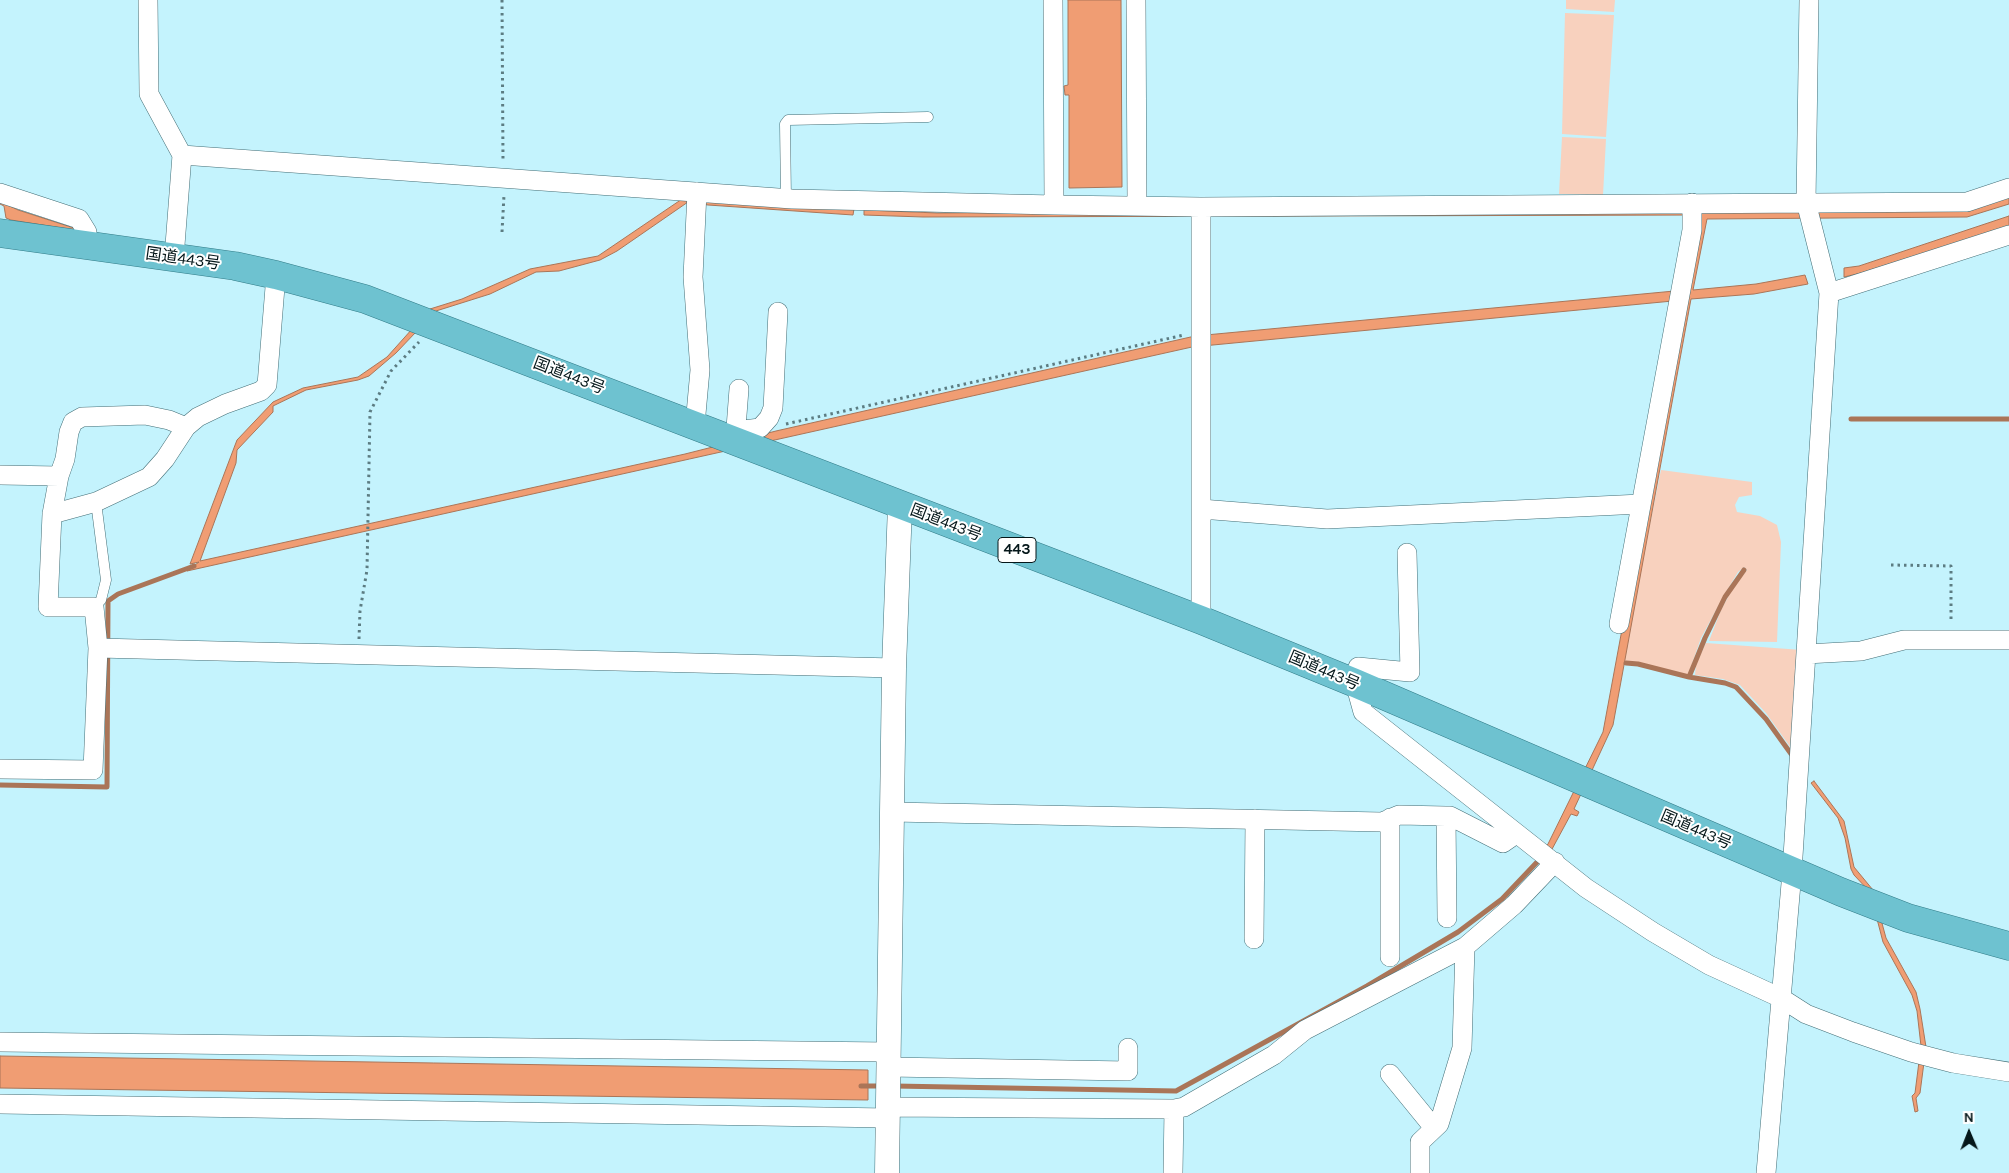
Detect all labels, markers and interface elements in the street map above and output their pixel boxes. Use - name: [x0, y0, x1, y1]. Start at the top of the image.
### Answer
- street label: 国道443号: [144, 244, 222, 274]
- street label: 国道443号: [530, 354, 608, 398]
- street label: 国道443号: [907, 501, 985, 545]
- road number: 443: [998, 538, 1036, 562]
- street label: 国道443号: [1286, 647, 1362, 695]
- street label: 国道443号: [1658, 806, 1734, 854]
- north arrow: [1944, 1108, 1994, 1158]
- text: N: [1964, 1109, 1974, 1126]

